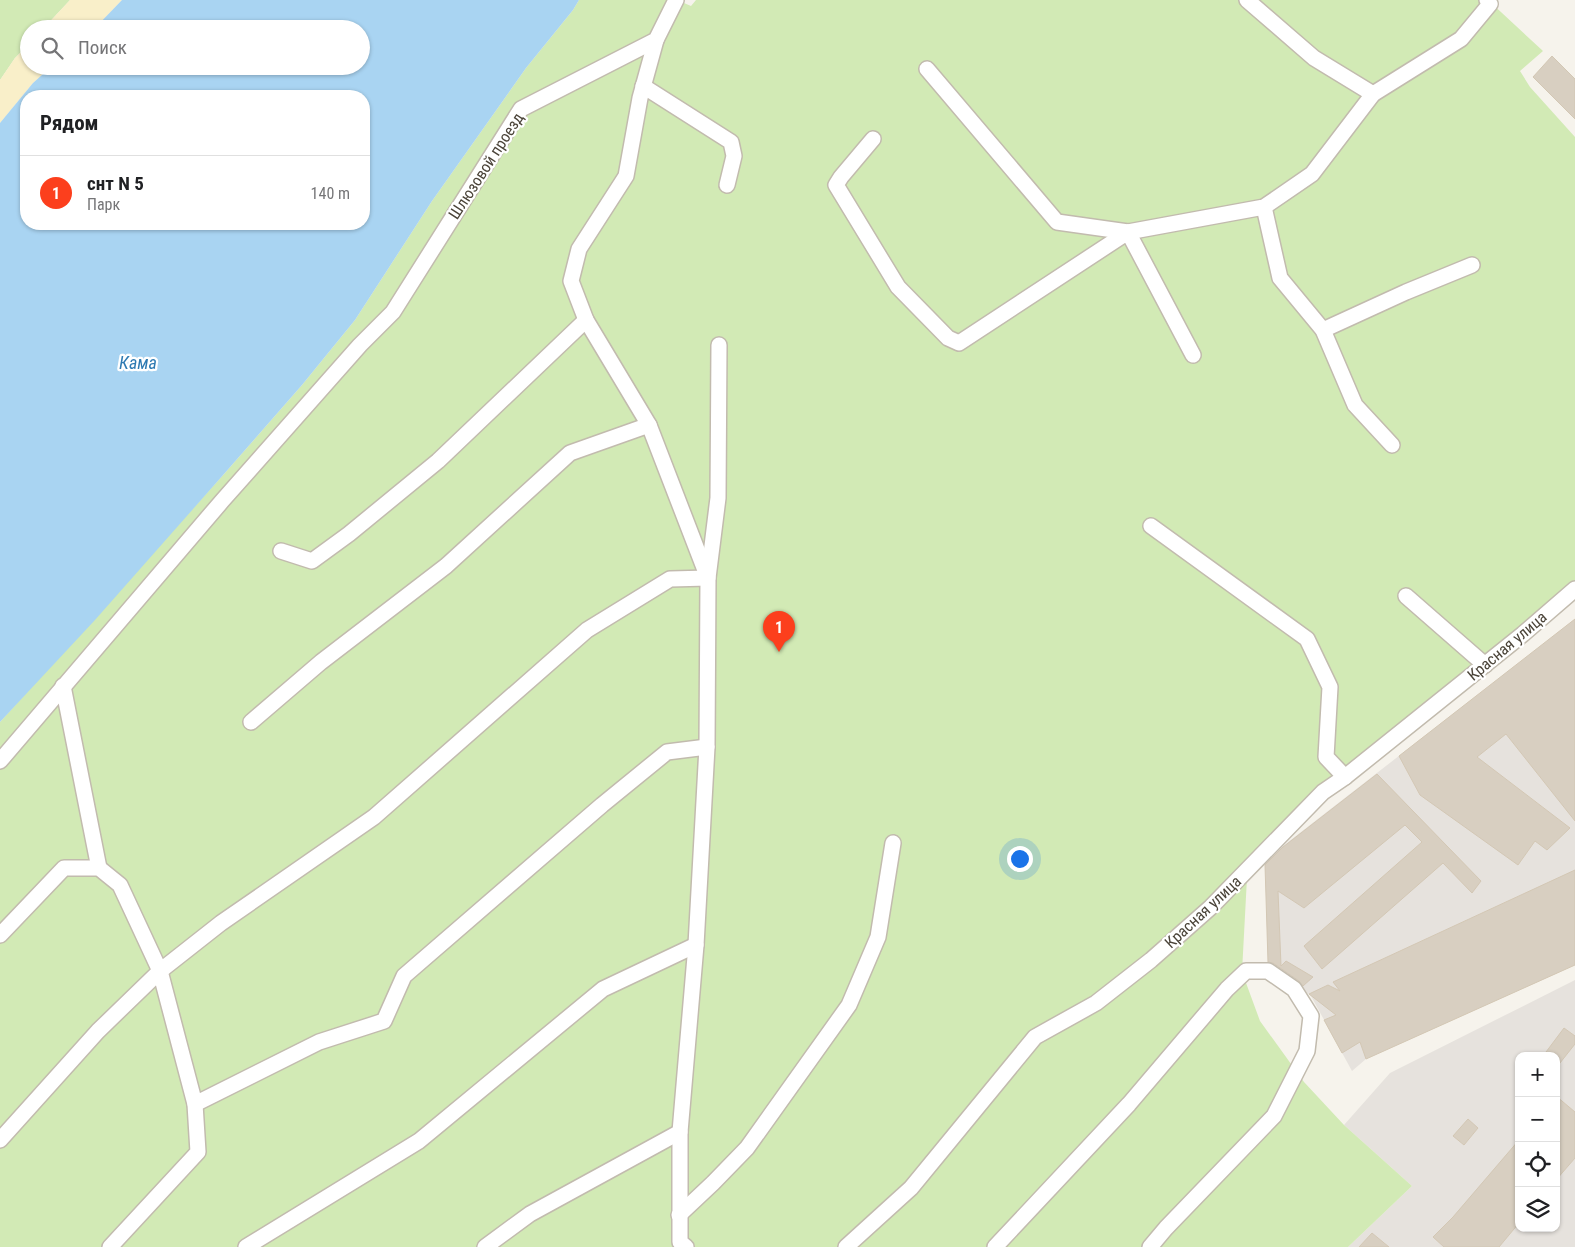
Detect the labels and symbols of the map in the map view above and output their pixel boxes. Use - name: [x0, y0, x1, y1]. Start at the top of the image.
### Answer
- street label: Шлюзовой проезд: [445, 109, 528, 223]
- water label: Кама: [119, 352, 157, 373]
- street label: Красная улица: [1463, 607, 1551, 685]
- pin: 1: [763, 611, 795, 652]
- your location: [1007, 846, 1033, 872]
- street label: Красная улица: [1161, 872, 1245, 952]

